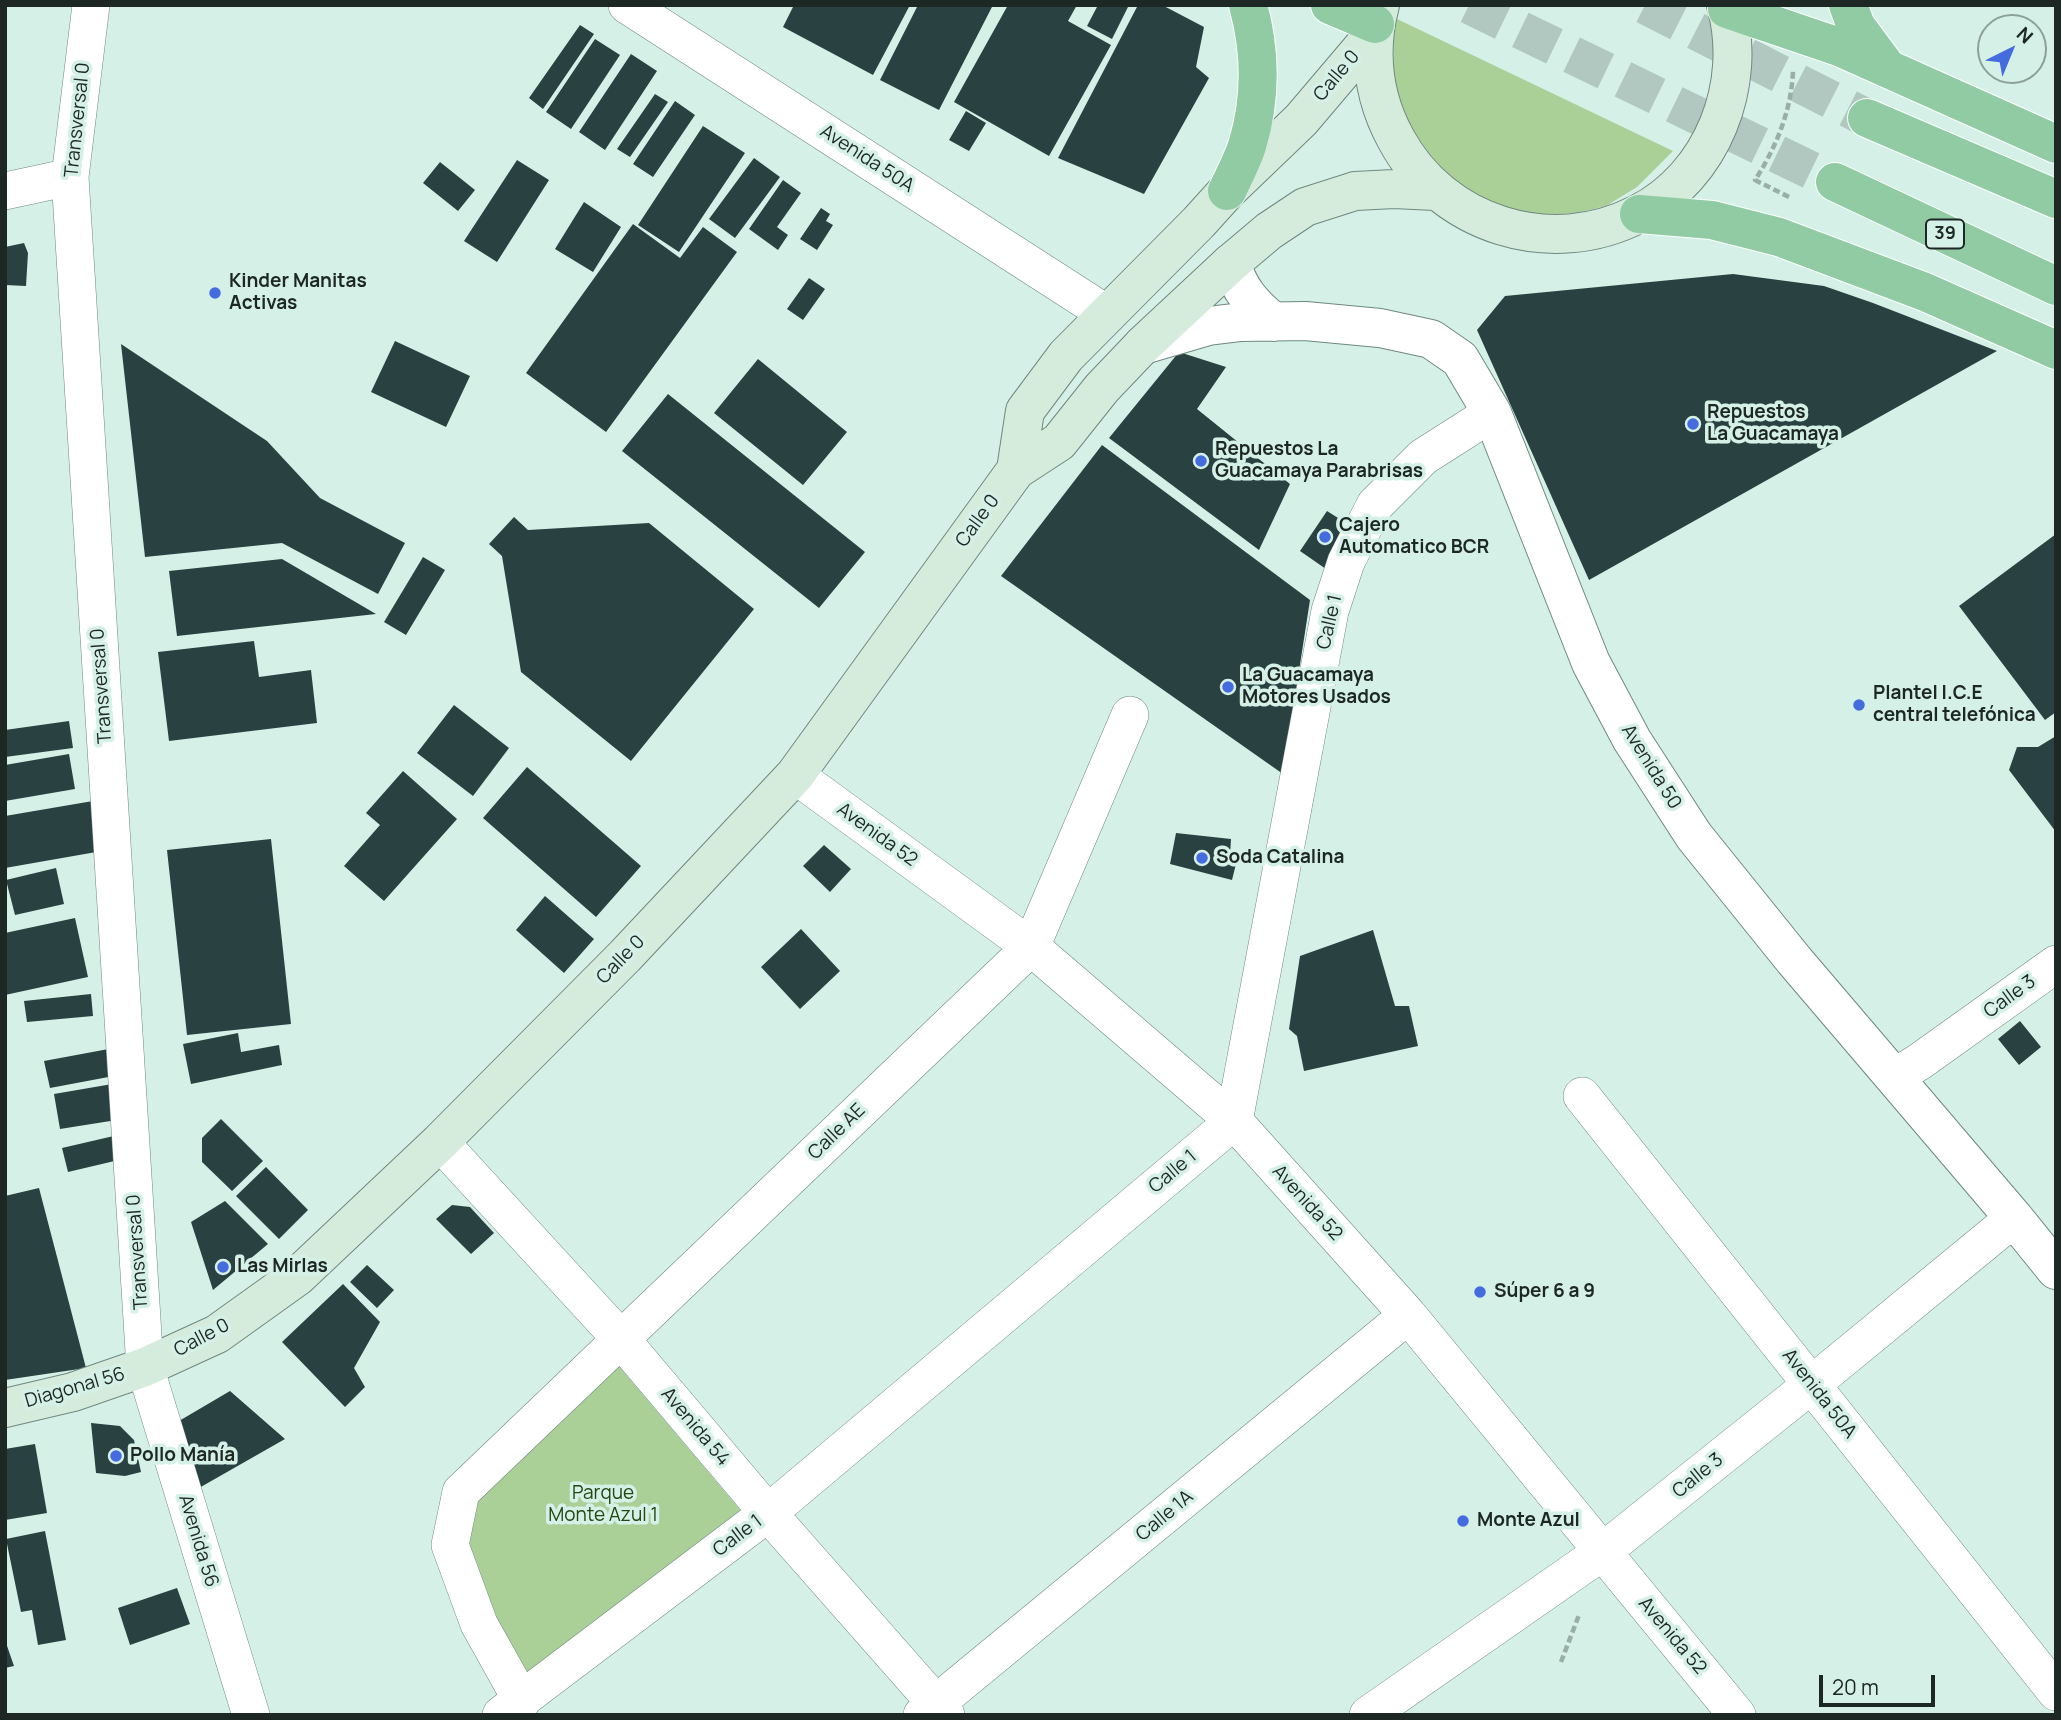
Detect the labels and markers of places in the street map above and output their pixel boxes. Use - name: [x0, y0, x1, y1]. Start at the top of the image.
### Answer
- place label: Kinder Manitas Activas: [229, 271, 367, 315]
- marker: Kinder Manitas Activas: [207, 285, 223, 301]
- place label: Repuestos La Guacamaya: [1707, 402, 1839, 446]
- marker: Repuestos La Guacamaya: [1685, 416, 1701, 432]
- place label: Repuestos La Guacamaya Parabrisas: [1215, 439, 1423, 483]
- marker: Repuestos La Guacamaya Parabrisas: [1193, 453, 1209, 469]
- place label: Cajero Automatico BCR: [1339, 515, 1489, 559]
- marker: Cajero Automatico BCR: [1317, 529, 1333, 545]
- place label: La Guacamaya Motores Usados: [1242, 665, 1391, 709]
- marker: La Guacamaya Motores Usados: [1220, 679, 1236, 695]
- place label: Plantel I.C.E central telefónica: [1873, 683, 2036, 727]
- marker: Plantel I.C.E central telefónica: [1851, 697, 1867, 713]
- place label: Soda Catalina: [1216, 847, 1344, 869]
- marker: Soda Catalina: [1194, 850, 1210, 866]
- place label: Las Mirlas: [237, 1256, 328, 1278]
- marker: Las Mirlas: [215, 1259, 231, 1275]
- place label: Súper 6 a 9: [1494, 1281, 1595, 1303]
- marker: Súper 6 a 9: [1472, 1284, 1488, 1300]
- place label: Pollo Manía: [130, 1445, 235, 1467]
- marker: Pollo Manía: [108, 1448, 124, 1464]
- place label: Monte Azul: [1477, 1510, 1580, 1532]
- marker: Monte Azul: [1455, 1513, 1471, 1529]

